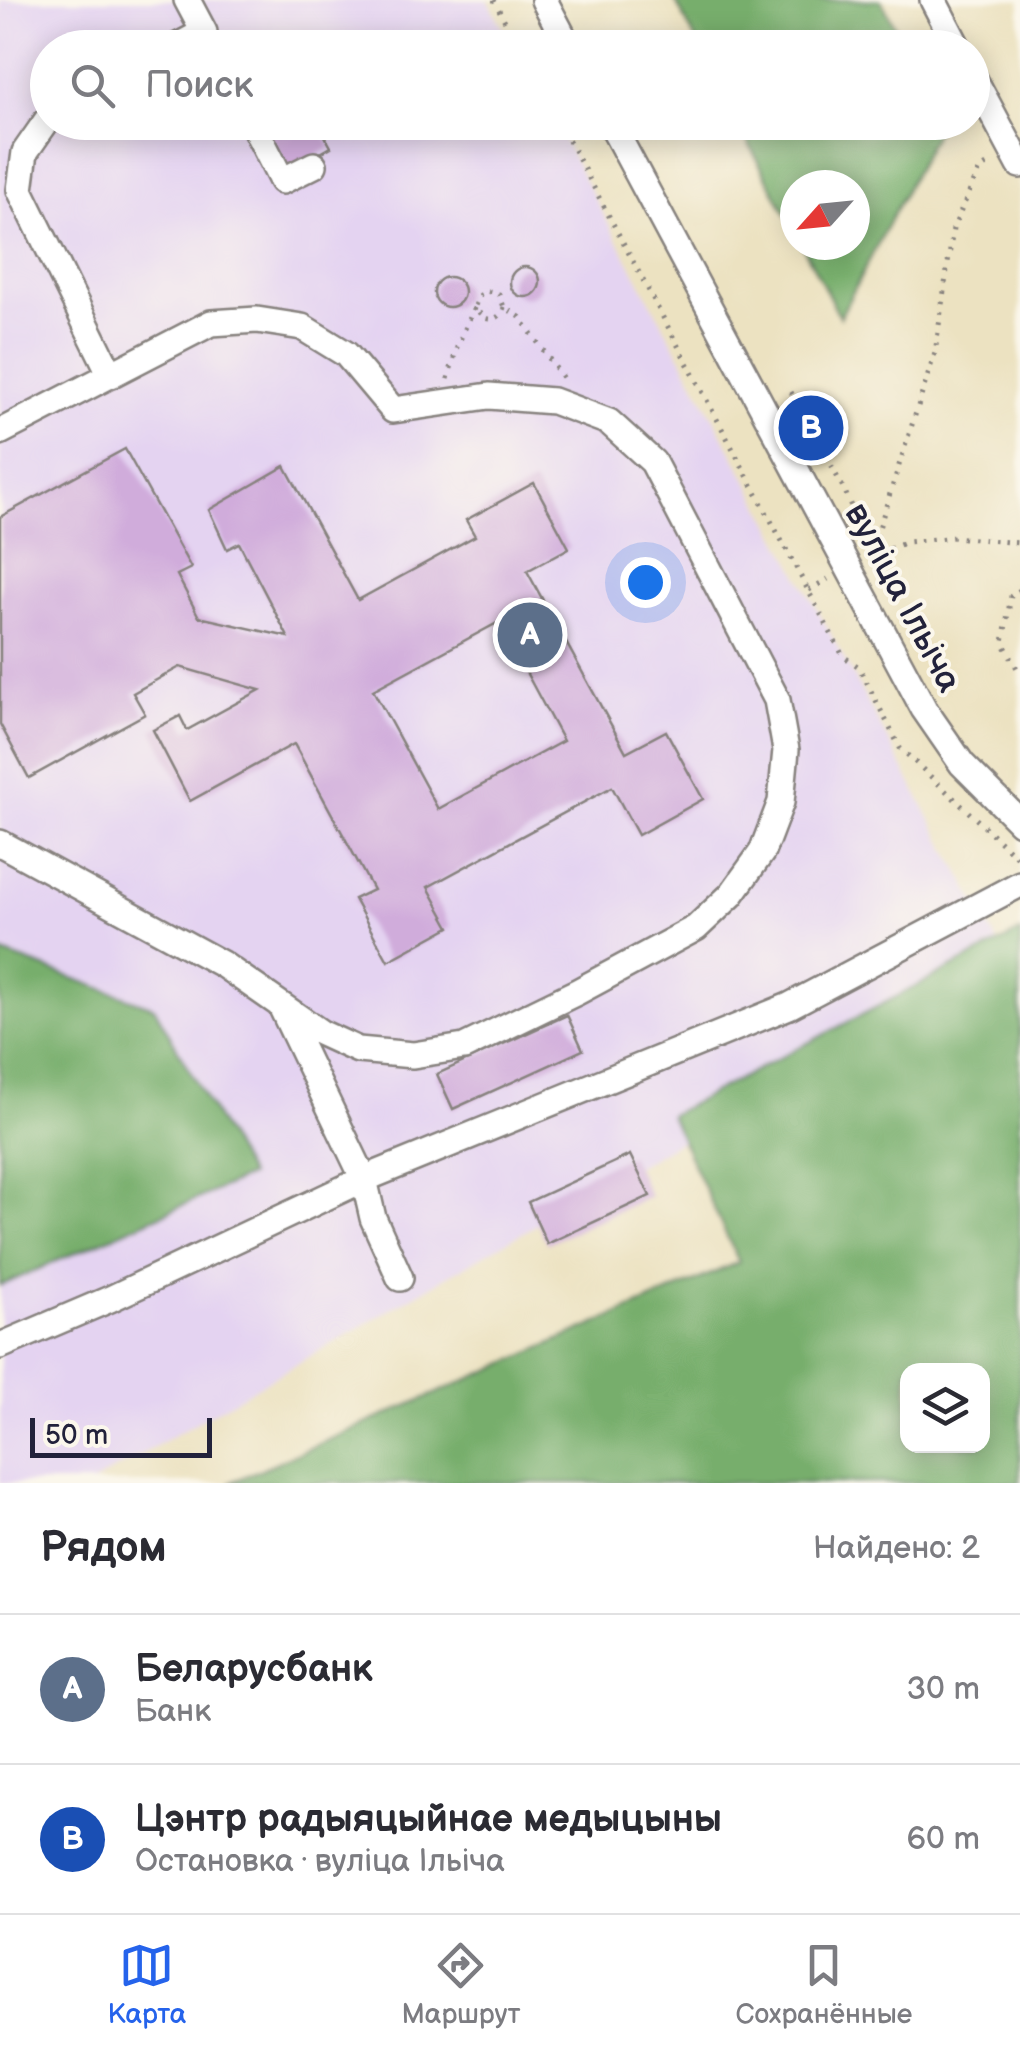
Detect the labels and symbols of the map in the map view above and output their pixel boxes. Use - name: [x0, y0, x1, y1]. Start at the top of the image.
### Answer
- north arrow: [780, 170, 870, 260]
- pin: B: [778, 390, 844, 466]
- street label: вуліца Ільіча: [835, 496, 971, 700]
- your location: [620, 557, 671, 608]
- pin: A: [498, 598, 562, 672]
- scale bar: [30, 1413, 212, 1458]

